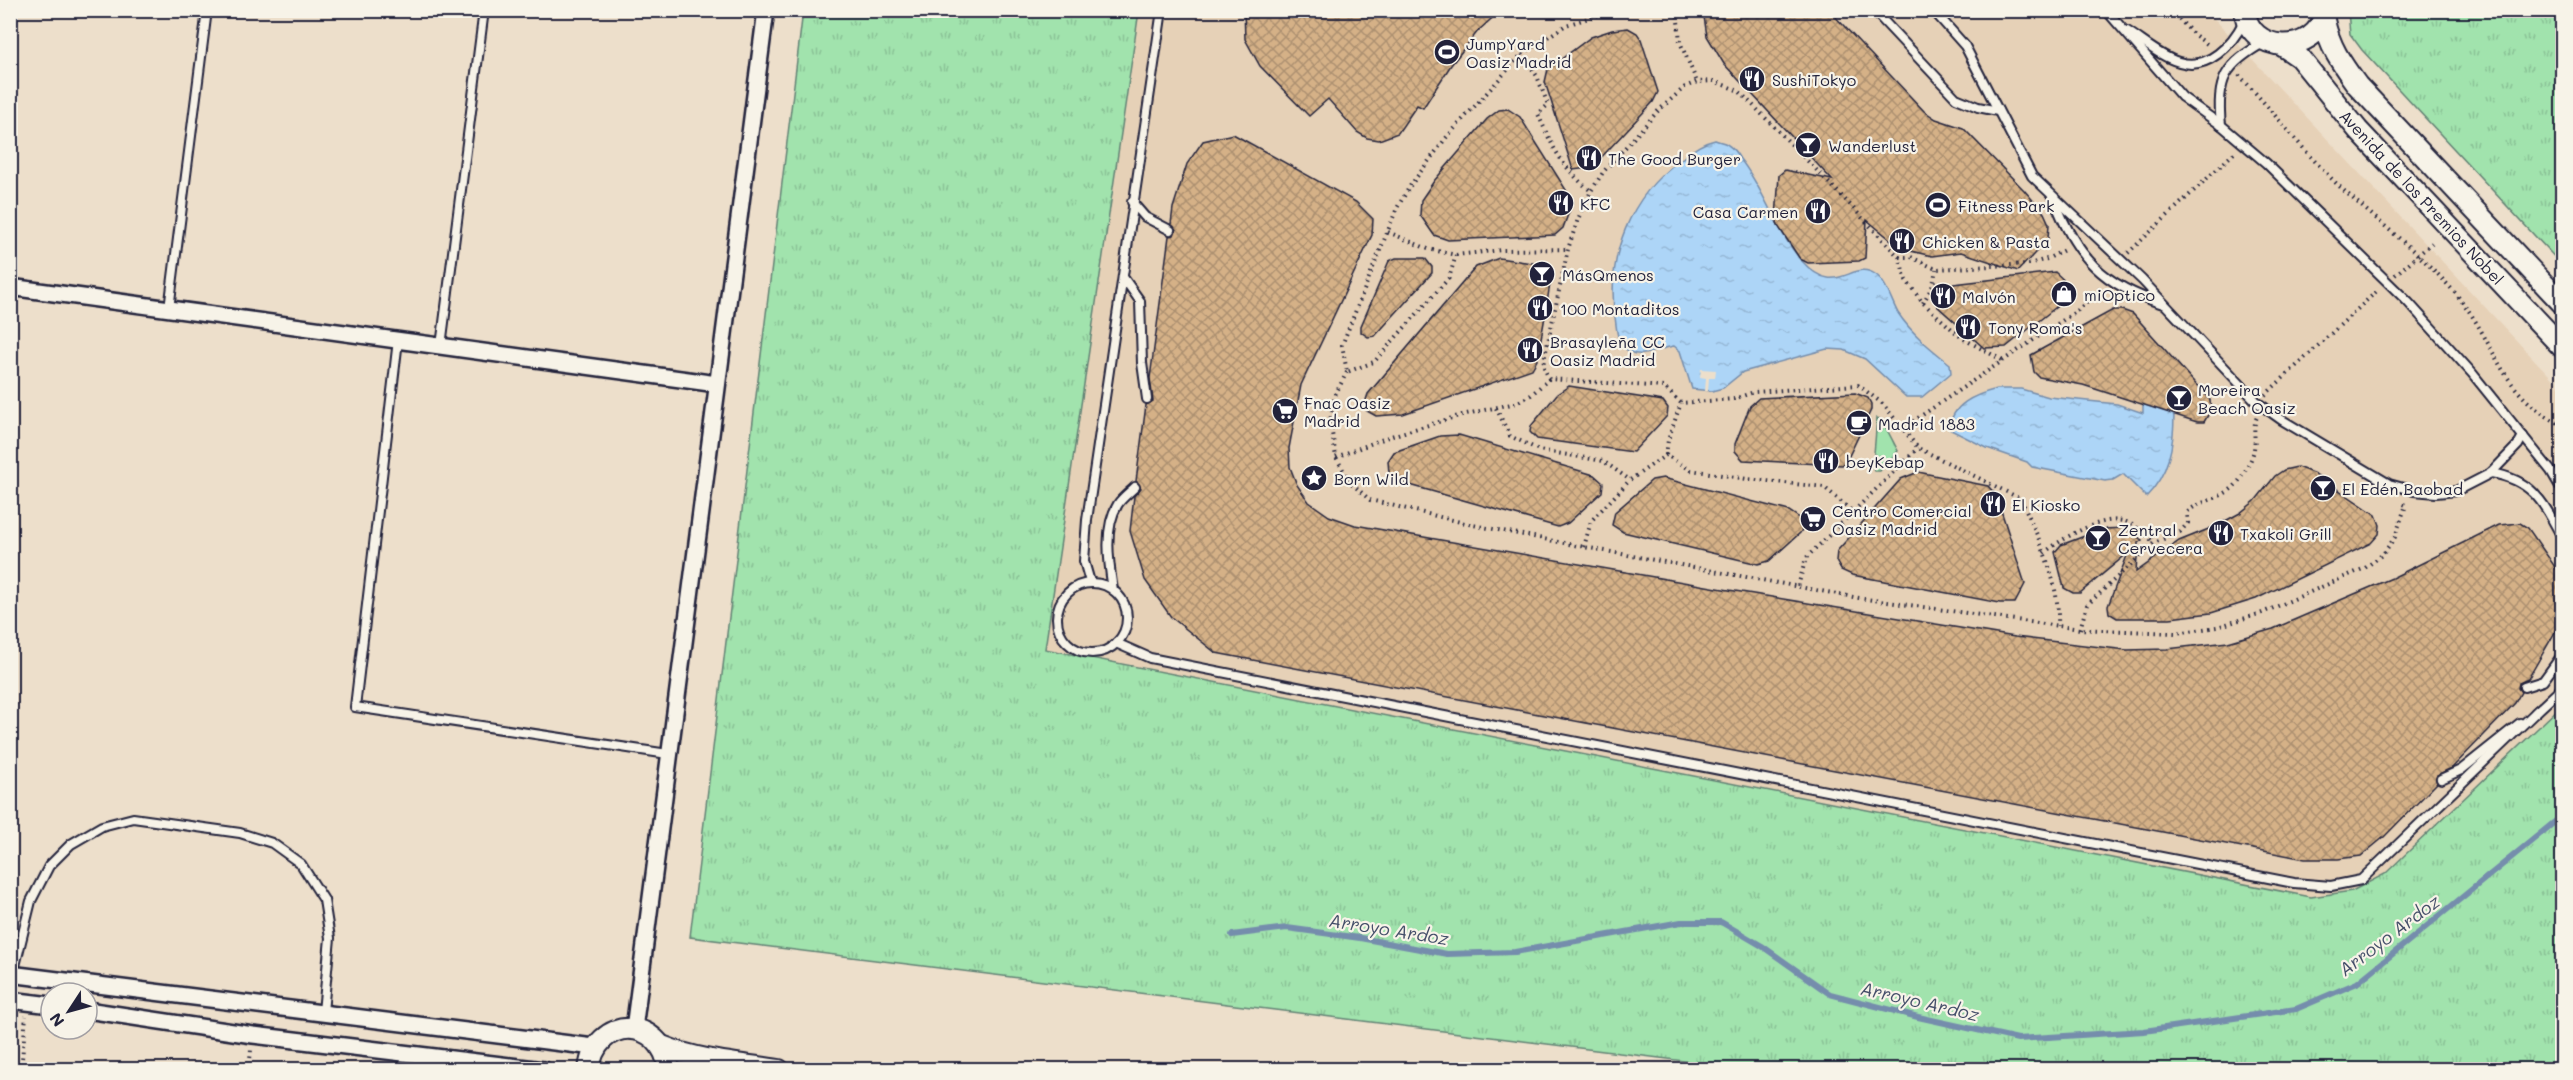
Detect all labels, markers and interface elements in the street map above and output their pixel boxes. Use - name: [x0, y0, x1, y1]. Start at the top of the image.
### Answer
- place label: JumpYard Oasiz Madrid: [1466, 33, 1571, 72]
- sports icon: JumpYard Oasiz Madrid: [1432, 37, 1462, 67]
- restaurant icon: SushiTokyo: [1737, 64, 1767, 94]
- place label: SushiTokyo: [1772, 69, 1856, 90]
- street label: Avenida de los Premios Nobel: [2335, 105, 2509, 289]
- bar icon: Wanderlust: [1793, 130, 1823, 160]
- place label: Wanderlust: [1828, 135, 1917, 156]
- restaurant icon: The Good Burger: [1574, 143, 1604, 173]
- place label: The Good Burger: [1608, 148, 1741, 169]
- restaurant icon: KFC: [1546, 188, 1576, 218]
- sports icon: Fitness Park: [1923, 190, 1953, 220]
- place label: KFC: [1580, 193, 1610, 214]
- place label: Fitness Park: [1958, 195, 2055, 216]
- restaurant icon: Casa Carmen: [1803, 196, 1833, 226]
- place label: Casa Carmen: [1693, 201, 1798, 222]
- restaurant icon: Chicken & Pasta: [1887, 226, 1917, 256]
- place label: Chicken & Pasta: [1922, 231, 2050, 252]
- bar icon: MásQmenos: [1527, 259, 1557, 289]
- place label: MásQmenos: [1562, 264, 1654, 285]
- shop icon: miOptico: [2049, 279, 2079, 309]
- restaurant icon: Malvón: [1928, 281, 1958, 311]
- place label: miOptico: [2084, 284, 2155, 305]
- place label: Malvón: [1962, 286, 2016, 307]
- restaurant icon: 100 Montaditos: [1525, 293, 1555, 323]
- place label: 100 Montaditos: [1560, 298, 1679, 319]
- restaurant icon: Tony Roma's: [1953, 312, 1983, 342]
- place label: Tony Roma's: [1988, 317, 2083, 338]
- place label: Brasayleña CC Oasiz Madrid: [1550, 331, 1665, 370]
- restaurant icon: Brasayleña CC Oasiz Madrid: [1515, 335, 1545, 365]
- place label: Moreira Beach Oasiz: [2198, 379, 2296, 418]
- bar icon: Moreira Beach Oasiz: [2164, 383, 2194, 413]
- place label: Fnac Oasiz Madrid: [1304, 392, 1391, 431]
- supermarket icon: Fnac Oasiz Madrid: [1270, 396, 1300, 426]
- cafe icon: Madrid 1883: [1844, 408, 1874, 438]
- place label: Madrid 1883: [1878, 413, 1975, 434]
- restaurant icon: beyKebap: [1811, 446, 1841, 476]
- place label: beyKebap: [1846, 451, 1924, 472]
- place icon: Born Wild: [1299, 463, 1329, 493]
- place label: Born Wild: [1334, 468, 1409, 489]
- bar icon: El Edén Baobad: [2308, 473, 2338, 503]
- place label: El Edén Baobad: [2342, 478, 2463, 499]
- restaurant icon: El Kiosko: [1978, 489, 2008, 519]
- place label: El Kiosko: [2012, 494, 2080, 515]
- place label: Centro Comercial Oasiz Madrid: [1832, 500, 1972, 539]
- supermarket icon: Centro Comercial Oasiz Madrid: [1798, 504, 1828, 534]
- restaurant icon: Txakoli Grill: [2206, 518, 2236, 548]
- place label: Zentral Cervecera: [2118, 519, 2203, 558]
- bar icon: Zentral Cervecera: [2083, 523, 2113, 553]
- place label: Txakoli Grill: [2240, 523, 2332, 544]
- water label: Arroyo Ardoz: [2334, 889, 2445, 981]
- water label: Arroyo Ardoz: [1328, 908, 1451, 950]
- water label: Arroyo Ardoz: [1859, 976, 1982, 1026]
- north arrow: [39, 981, 99, 1041]
- text: N: [44, 1009, 69, 1031]

